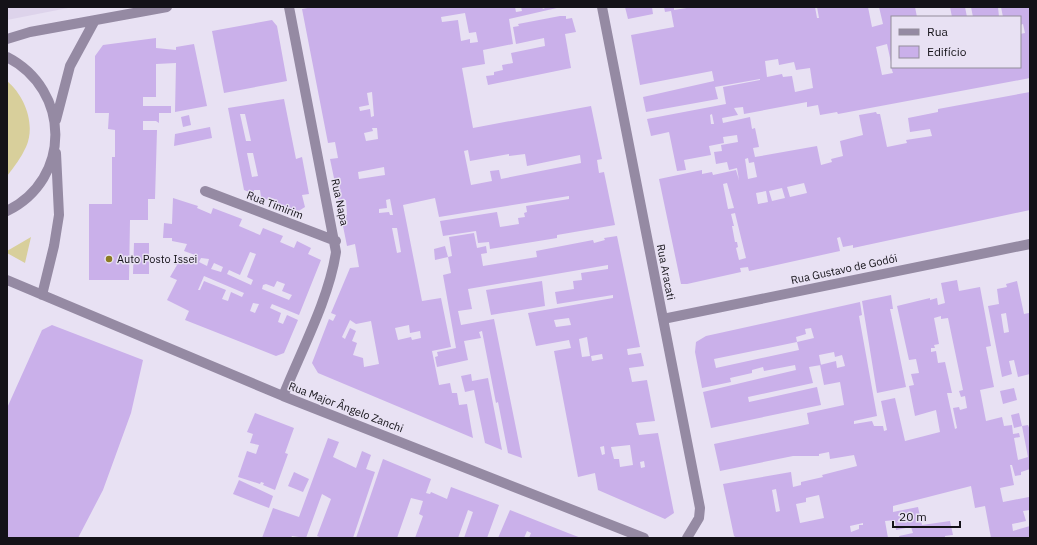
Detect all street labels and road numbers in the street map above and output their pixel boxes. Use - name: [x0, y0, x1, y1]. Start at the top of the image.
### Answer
- street label: Rua Napa: [328, 177, 352, 227]
- street label: Rua Timirim: [245, 188, 305, 222]
- street label: Rua Aracati: [654, 243, 678, 301]
- street label: Rua Gustavo de Godói: [789, 251, 899, 287]
- street label: Rua Major Ângelo Zanchi: [287, 379, 405, 435]

